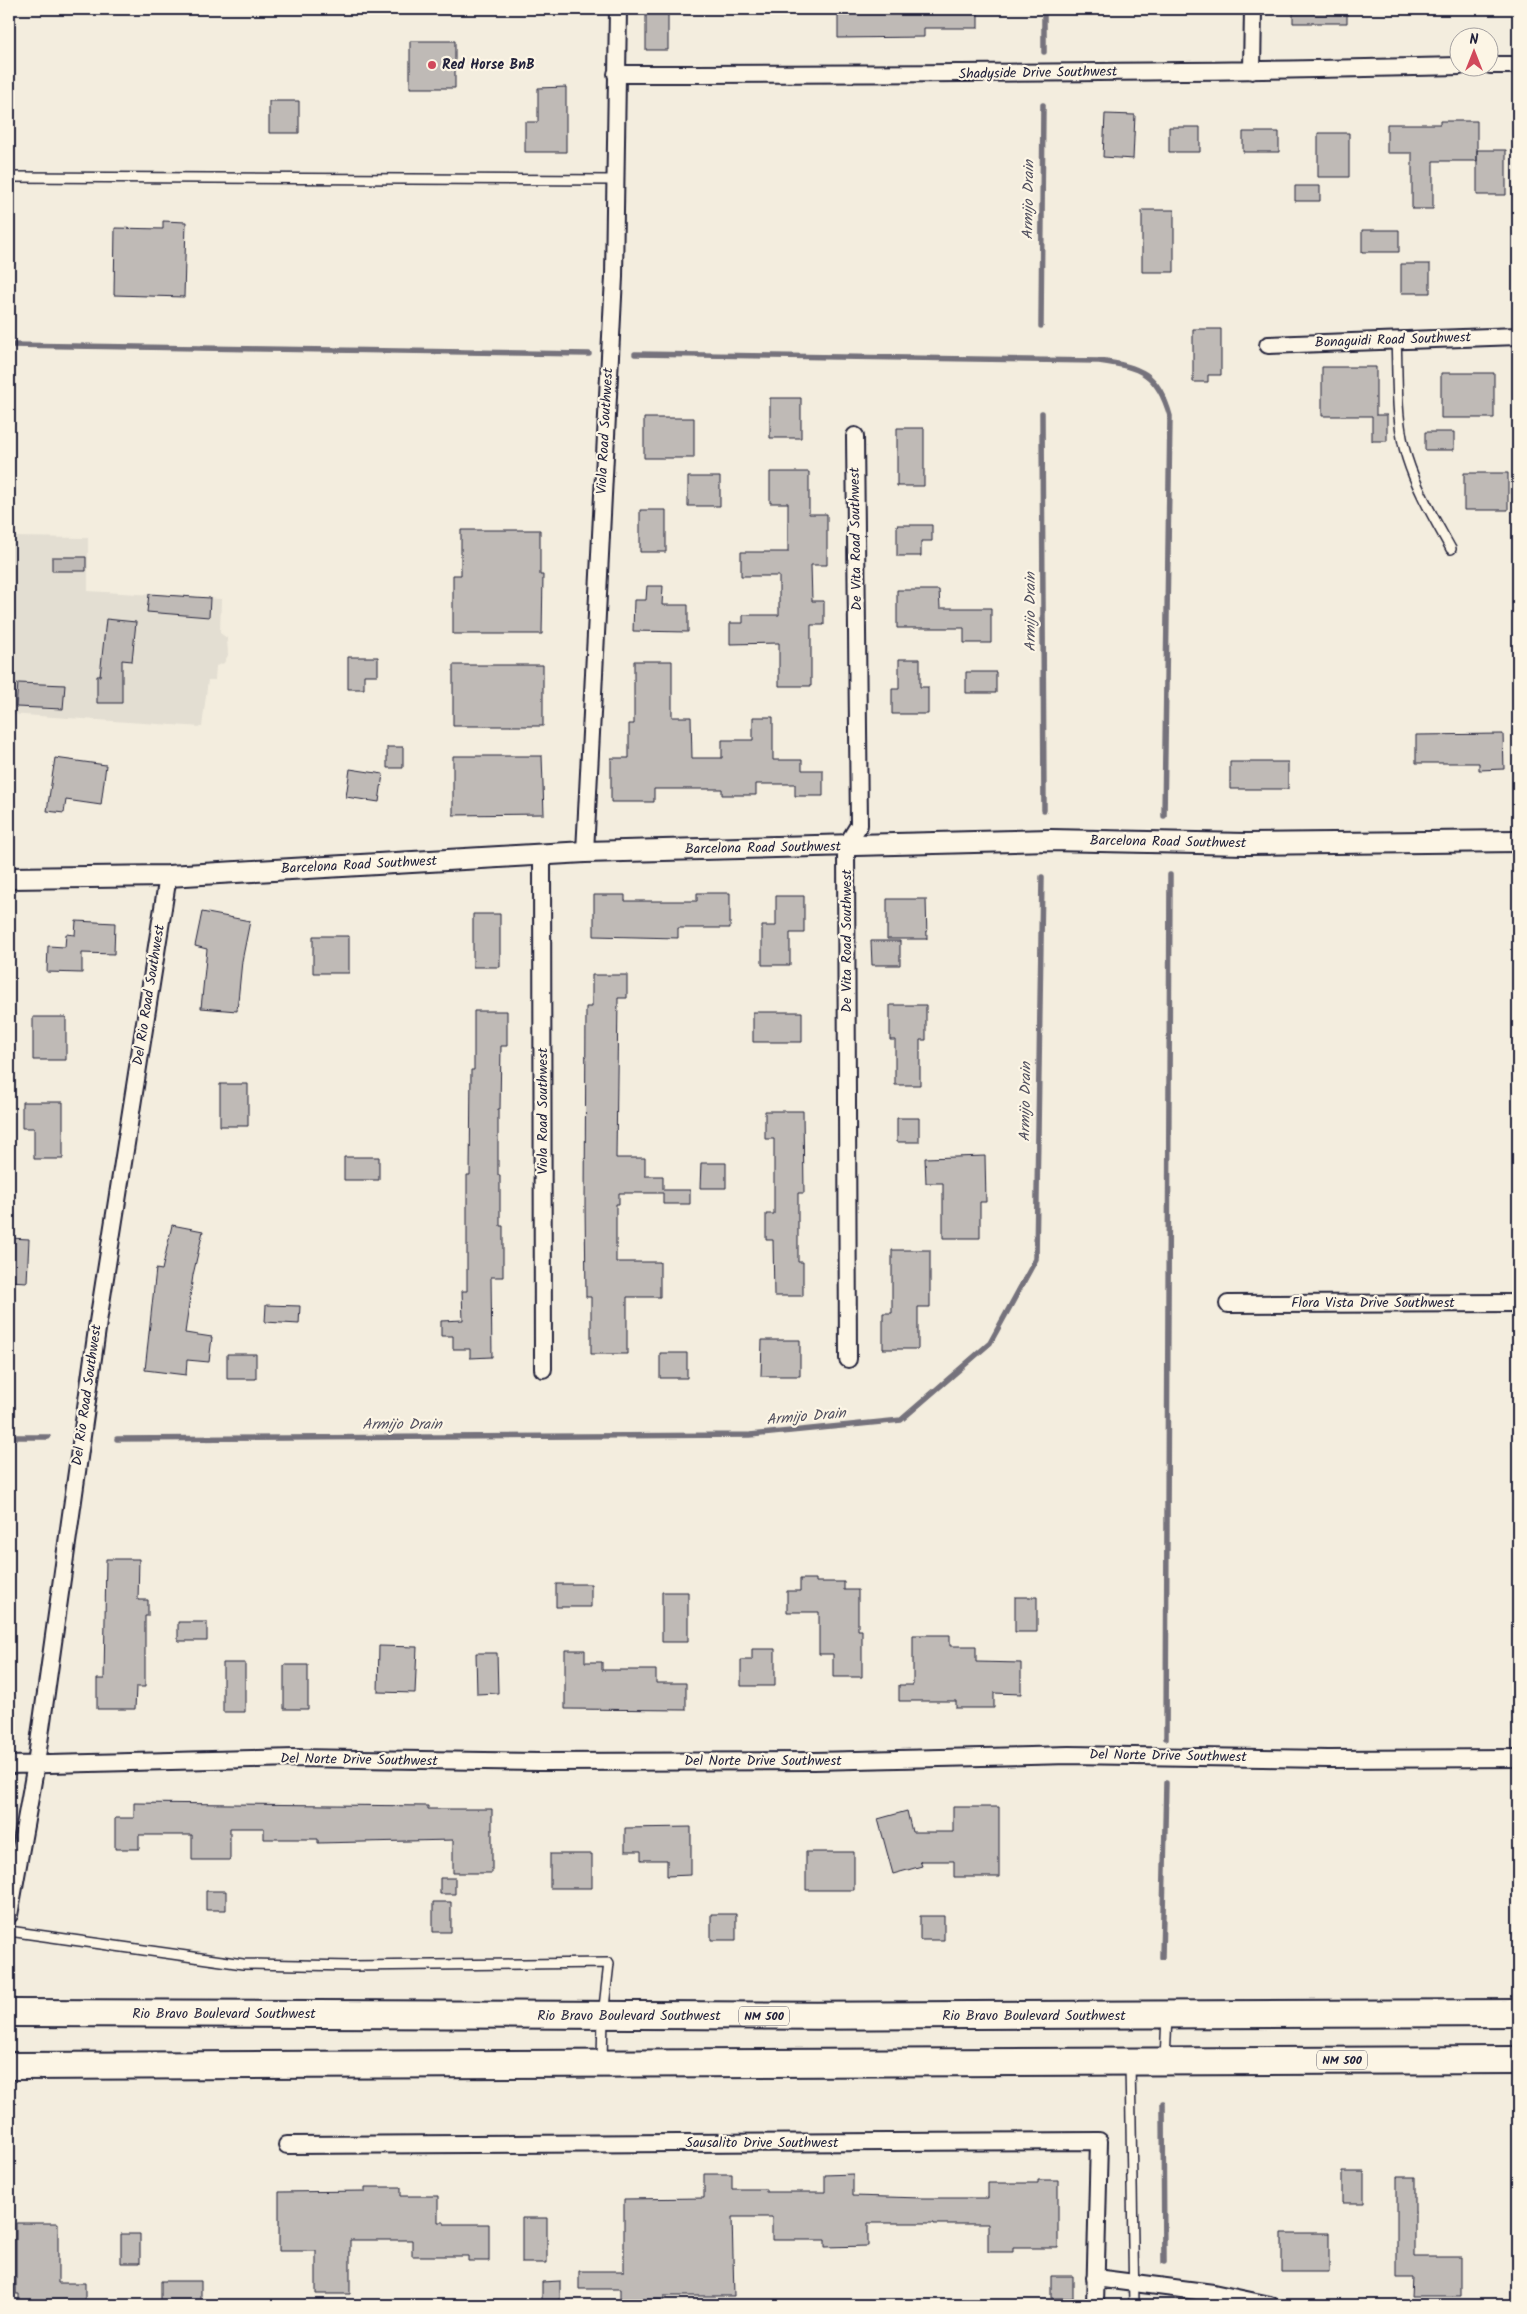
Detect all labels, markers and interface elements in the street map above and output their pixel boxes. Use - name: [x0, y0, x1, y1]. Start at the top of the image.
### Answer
- north arrow: [1450, 28, 1500, 78]
- text: N: [1470, 29, 1479, 51]
- place label: Red Horse BnB: [442, 54, 535, 76]
- marker: Red Horse BnB: [426, 59, 438, 71]
- street label: Shadyside Drive Southwest: [959, 61, 1118, 85]
- water label: Armijo Drain: [1016, 159, 1042, 240]
- street label: Bonaguidi Road Southwest: [1315, 326, 1472, 354]
- street label: Viola Road Southwest: [591, 366, 619, 495]
- street label: De Vita Road Southwest: [844, 466, 868, 611]
- water label: Armijo Drain: [1019, 571, 1043, 652]
- street label: Barcelona Road Southwest: [1090, 830, 1247, 854]
- street label: Barcelona Road Southwest: [685, 836, 842, 860]
- street label: Barcelona Road Southwest: [280, 850, 438, 880]
- street label: De Vita Road Southwest: [836, 869, 858, 1013]
- street label: Del Rio Road Southwest: [127, 923, 171, 1067]
- street label: Viola Road Southwest: [532, 1047, 554, 1174]
- water label: Armijo Drain: [1013, 1061, 1039, 1142]
- street label: Flora Vista Drive Southwest: [1291, 1292, 1455, 1314]
- street label: Del Rio Road Southwest: [66, 1323, 108, 1467]
- water label: Armijo Drain: [765, 1401, 848, 1432]
- water label: Armijo Drain: [362, 1413, 443, 1437]
- street label: Del Norte Drive Southwest: [1089, 1744, 1248, 1768]
- street label: Del Norte Drive Southwest: [280, 1748, 439, 1772]
- street label: Del Norte Drive Southwest: [684, 1750, 842, 1772]
- street label: Rio Bravo Boulevard Southwest: [132, 2003, 316, 2025]
- street label: Rio Bravo Boulevard Southwest: [537, 2005, 721, 2027]
- street label: Rio Bravo Boulevard Southwest: [942, 2005, 1126, 2027]
- road number: NM 500: [739, 2006, 789, 2025]
- road number: NM 500: [1317, 2050, 1367, 2070]
- street label: Sausalito Drive Southwest: [686, 2132, 839, 2154]

